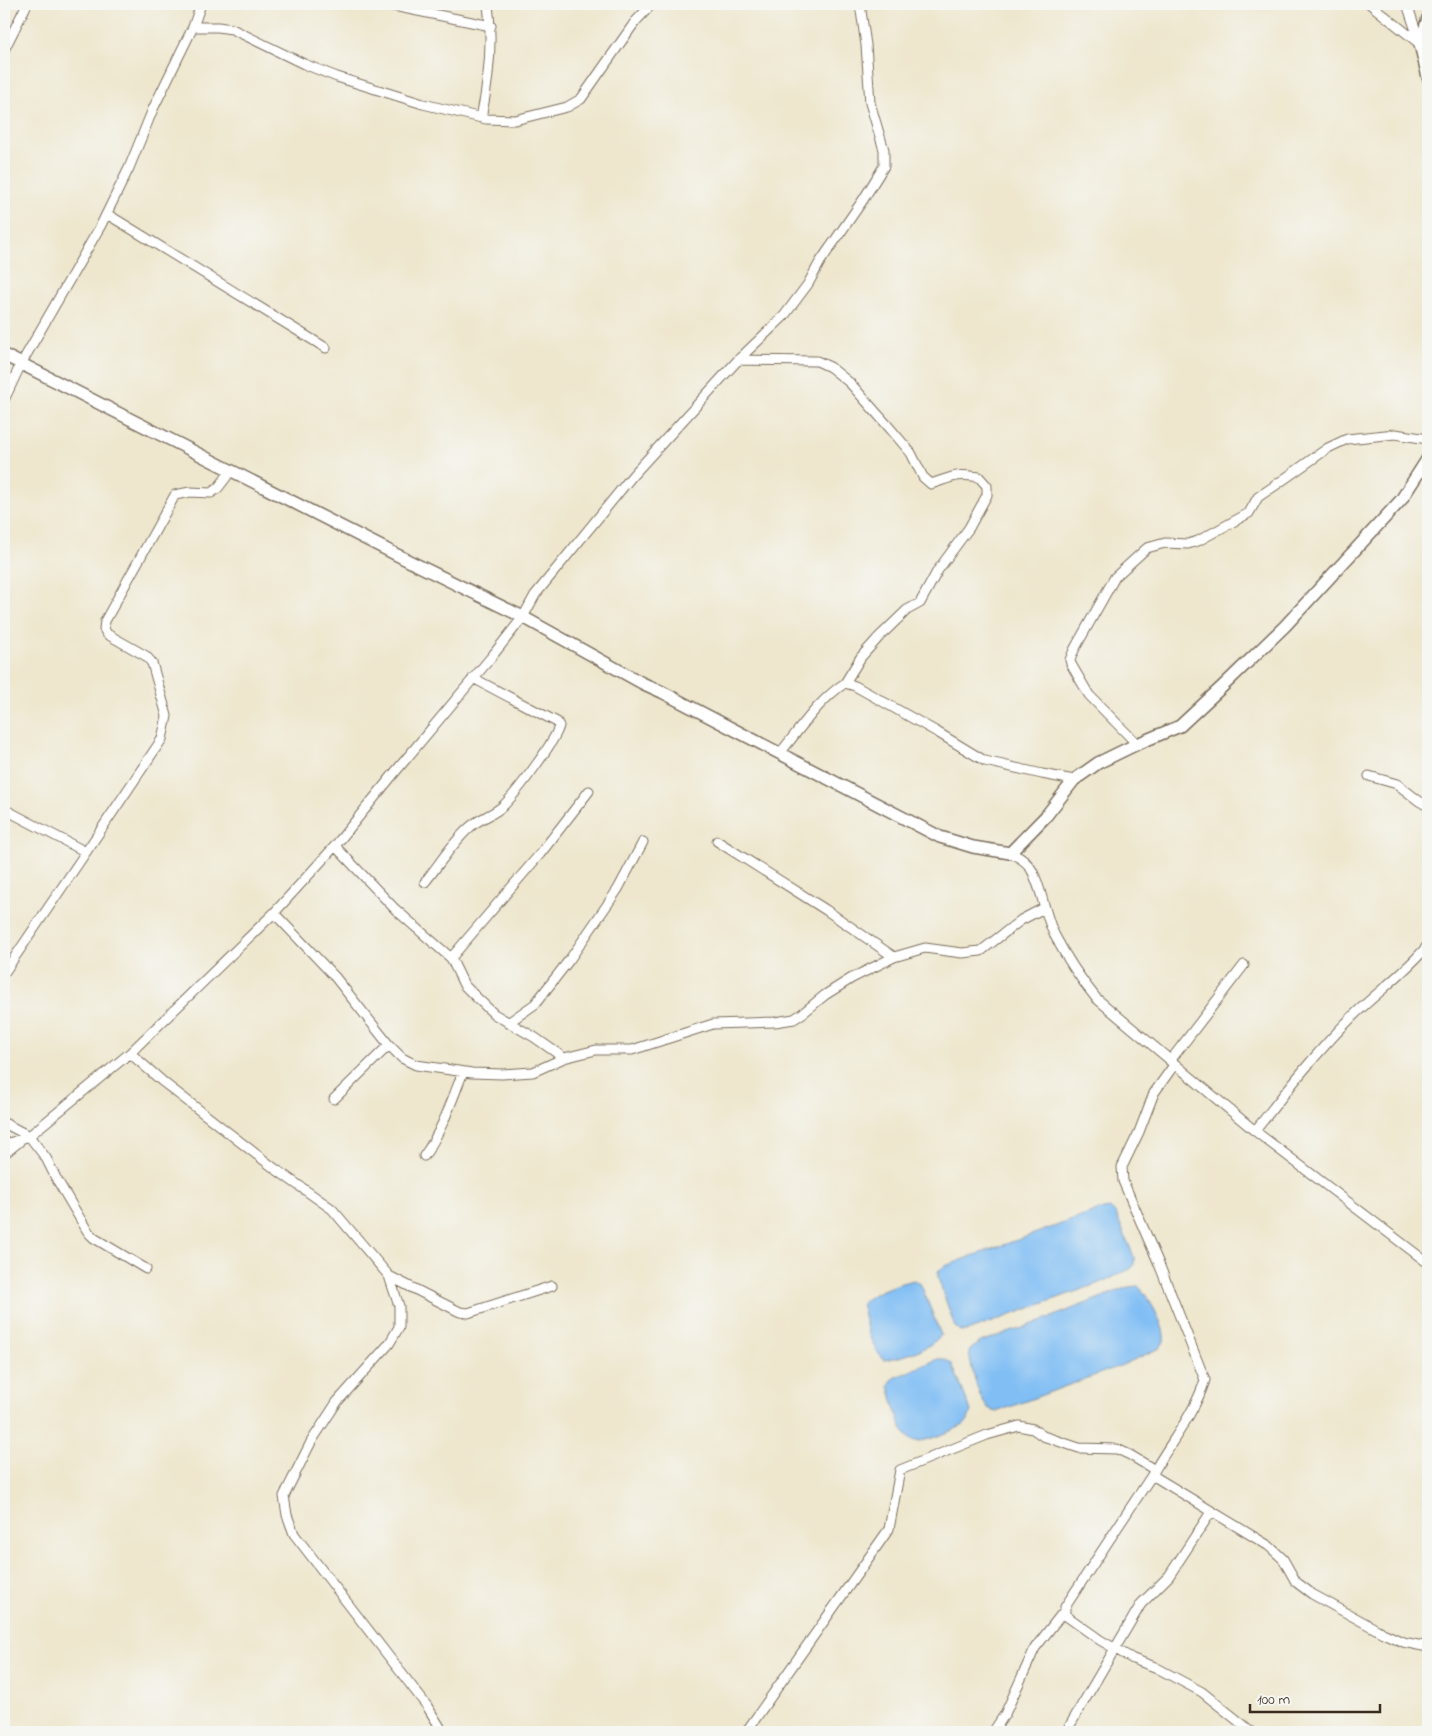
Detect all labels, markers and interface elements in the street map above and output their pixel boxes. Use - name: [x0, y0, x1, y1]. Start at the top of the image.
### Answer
- scale bar: [1250, 1681, 1380, 1713]
- text: 100 m: [1257, 1689, 1290, 1711]

